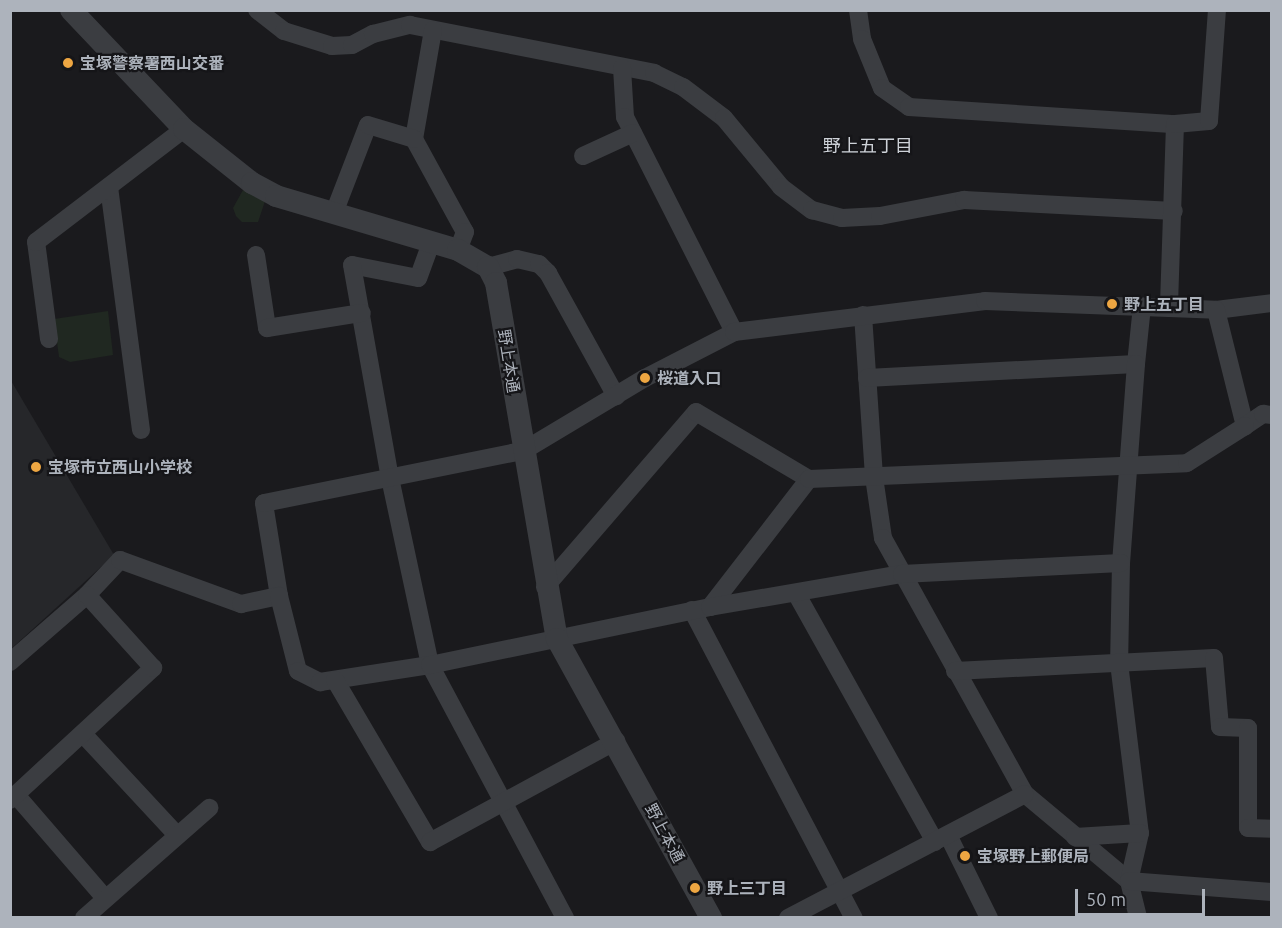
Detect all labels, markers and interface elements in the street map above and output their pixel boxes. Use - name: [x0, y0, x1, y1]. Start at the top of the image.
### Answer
- place label: 宝塚警察署西山交番: [80, 53, 224, 73]
- marker: 宝塚警察署西山交番: [61, 56, 75, 70]
- district label: 野上五丁目: [823, 134, 913, 156]
- place label: 野上五丁目: [1124, 294, 1204, 314]
- marker: 野上五丁目: [1105, 297, 1119, 311]
- street label: 野上本通: [495, 328, 523, 394]
- place label: 桜道入口: [657, 368, 721, 388]
- marker: 桜道入口: [638, 371, 652, 385]
- place label: 宝塚市立西山小学校: [48, 457, 192, 477]
- marker: 宝塚市立西山小学校: [29, 460, 43, 474]
- street label: 野上本通: [642, 800, 688, 866]
- place label: 宝塚野上郵便局: [977, 846, 1089, 866]
- marker: 宝塚野上郵便局: [958, 849, 972, 863]
- scale bar: [1078, 877, 1208, 915]
- place label: 野上三丁目: [707, 878, 787, 898]
- marker: 野上三丁目: [688, 881, 702, 895]
- text: 50 m: [1086, 889, 1126, 909]

